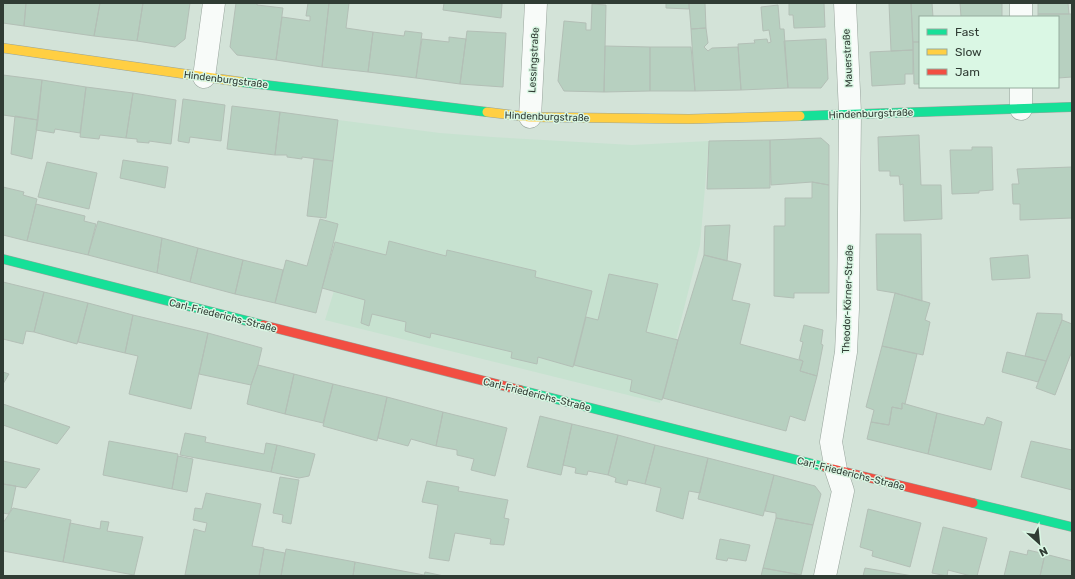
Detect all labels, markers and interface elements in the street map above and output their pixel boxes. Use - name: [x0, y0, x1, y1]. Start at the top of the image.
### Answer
- legend: [919, 16, 1059, 88]
- text: Fast: [955, 25, 979, 39]
- street label: Lessingstraße: [526, 27, 542, 93]
- street label: Mauerstraße: [840, 28, 856, 88]
- text: Slow: [955, 45, 982, 59]
- text: Jam: [955, 65, 980, 79]
- street label: Hindenburgstraße: [183, 69, 269, 91]
- street label: Hindenburgstraße: [829, 107, 914, 121]
- street label: Hindenburgstraße: [504, 110, 590, 124]
- street label: Theodor-Körner-Straße: [840, 244, 856, 354]
- street label: Carl-Friederichs-Straße: [168, 297, 278, 335]
- street label: Carl-Friederichs-Straße: [482, 376, 592, 414]
- street label: Carl-Friederichs-Straße: [796, 455, 906, 493]
- north arrow: [1019, 523, 1059, 563]
- text: N: [1037, 544, 1050, 559]

